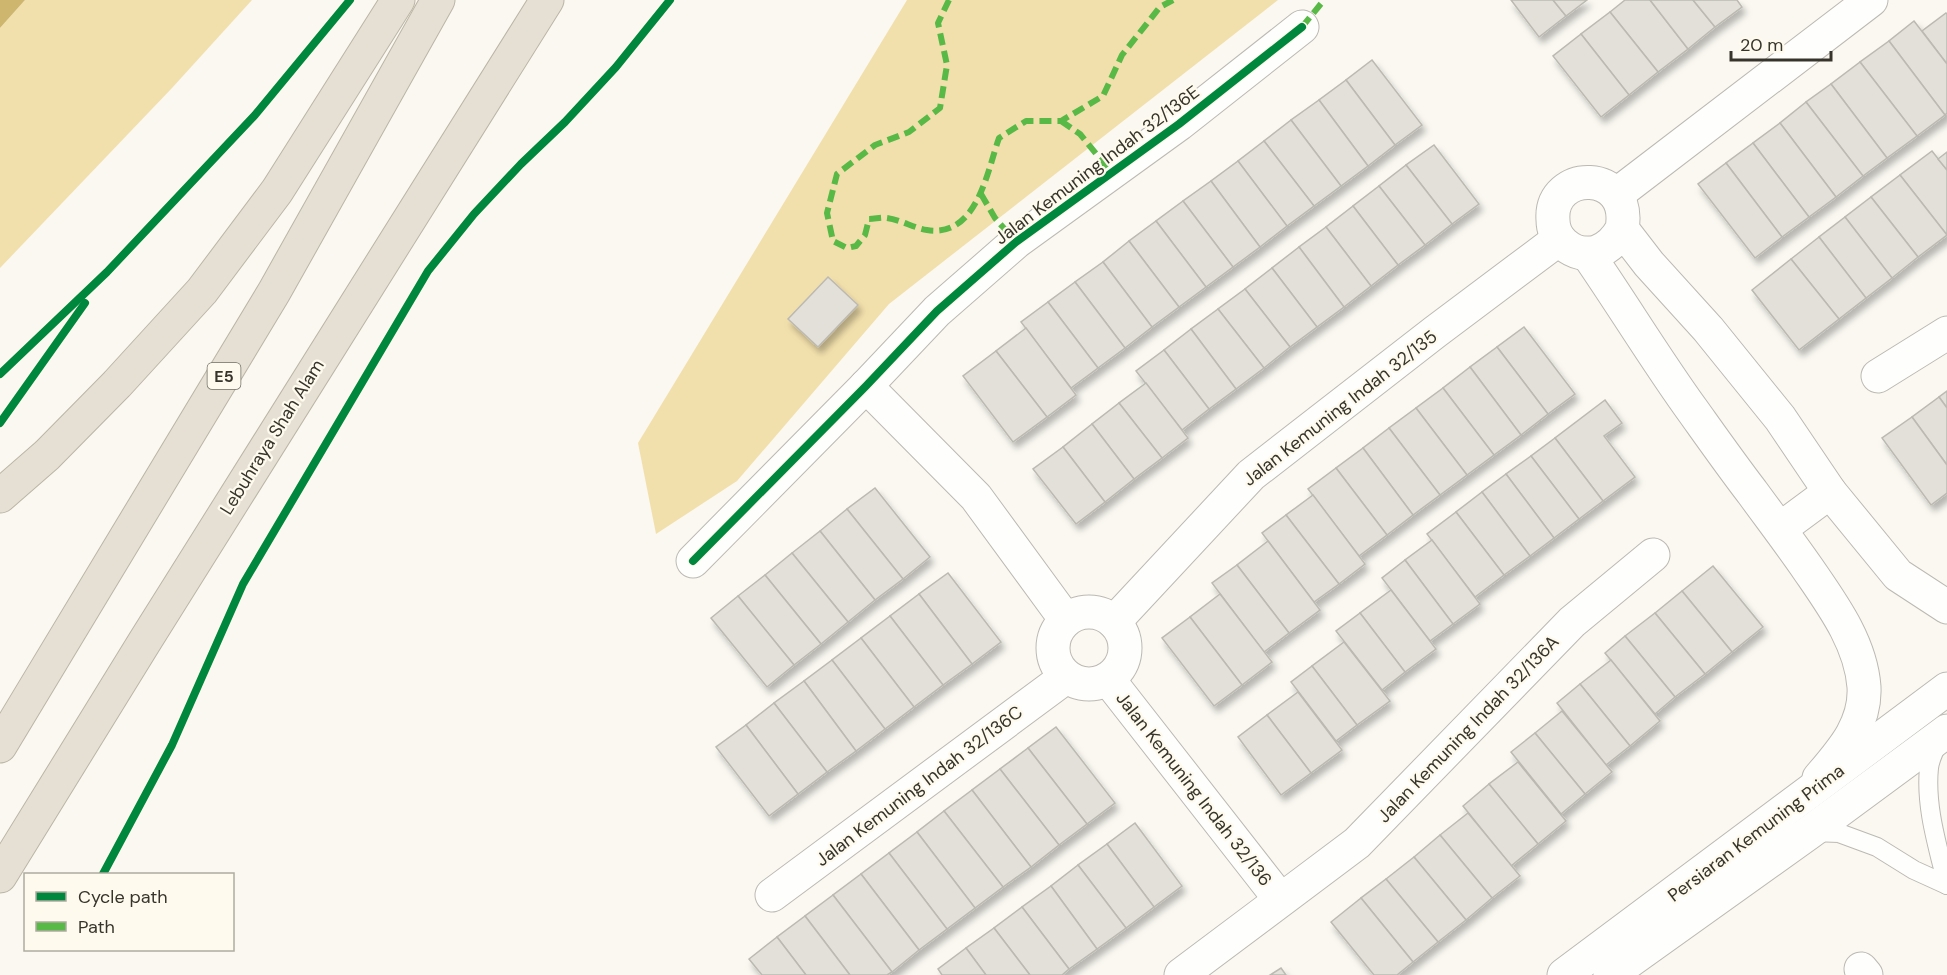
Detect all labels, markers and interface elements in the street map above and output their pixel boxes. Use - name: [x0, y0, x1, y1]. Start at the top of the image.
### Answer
- scale bar: [1731, 24, 1832, 62]
- text: 20 m: [1740, 33, 1783, 57]
- street label: Jalan Kemuning Indah 32/136E: [990, 80, 1204, 250]
- street label: Jalan Kemuning Indah 32/135: [1238, 325, 1442, 491]
- street label: Lebuhraya Shah Alam: [214, 355, 330, 519]
- road number: E5: [208, 363, 240, 389]
- street label: Jalan Kemuning Indah 32/136A: [1372, 630, 1564, 828]
- street label: Jalan Kemuning Indah 32/136: [1111, 687, 1277, 891]
- street label: Jalan Kemuning Indah 32/136C: [811, 700, 1027, 872]
- street label: Persiaran Kemuning Prima: [1663, 759, 1849, 907]
- legend: [24, 873, 234, 951]
- text: Cycle path: [78, 885, 168, 909]
- text: Path: [78, 915, 115, 939]

